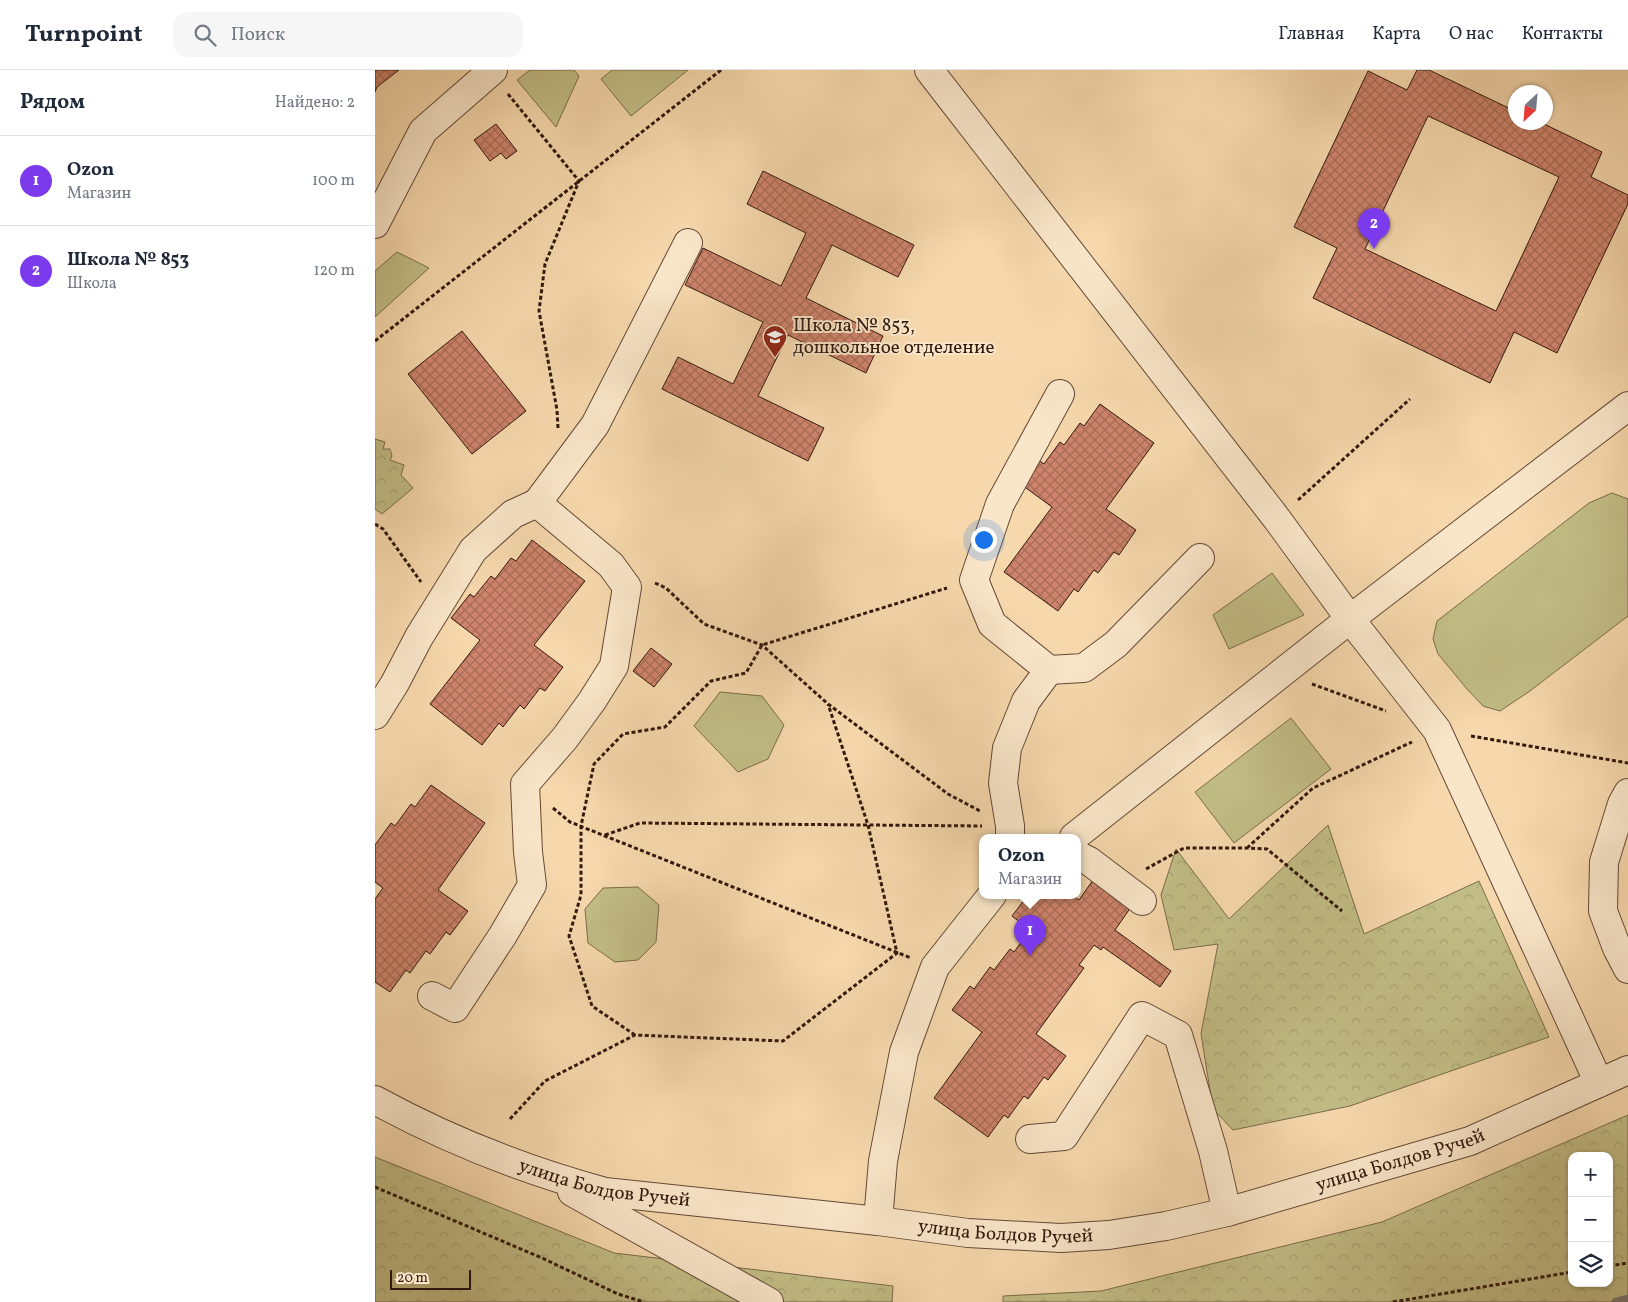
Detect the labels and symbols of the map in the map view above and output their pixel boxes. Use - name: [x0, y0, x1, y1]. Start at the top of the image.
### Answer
- north arrow: [1508, 85, 1553, 130]
- pin: 2: [1358, 208, 1390, 249]
- place label: Школа № 853, дошкольное отделение: [793, 313, 995, 361]
- school or university icon: Школа № 853, дошкольное отделение: [762, 324, 788, 358]
- your location: [971, 527, 997, 553]
- pin: 1: [1014, 915, 1046, 956]
- street label: улица Болдов Ручей: [1313, 1123, 1489, 1198]
- street label: улица Болдов Ручей: [515, 1153, 691, 1214]
- street label: улица Болдов Ручей: [916, 1213, 1094, 1251]
- scale bar: [390, 1267, 471, 1290]

